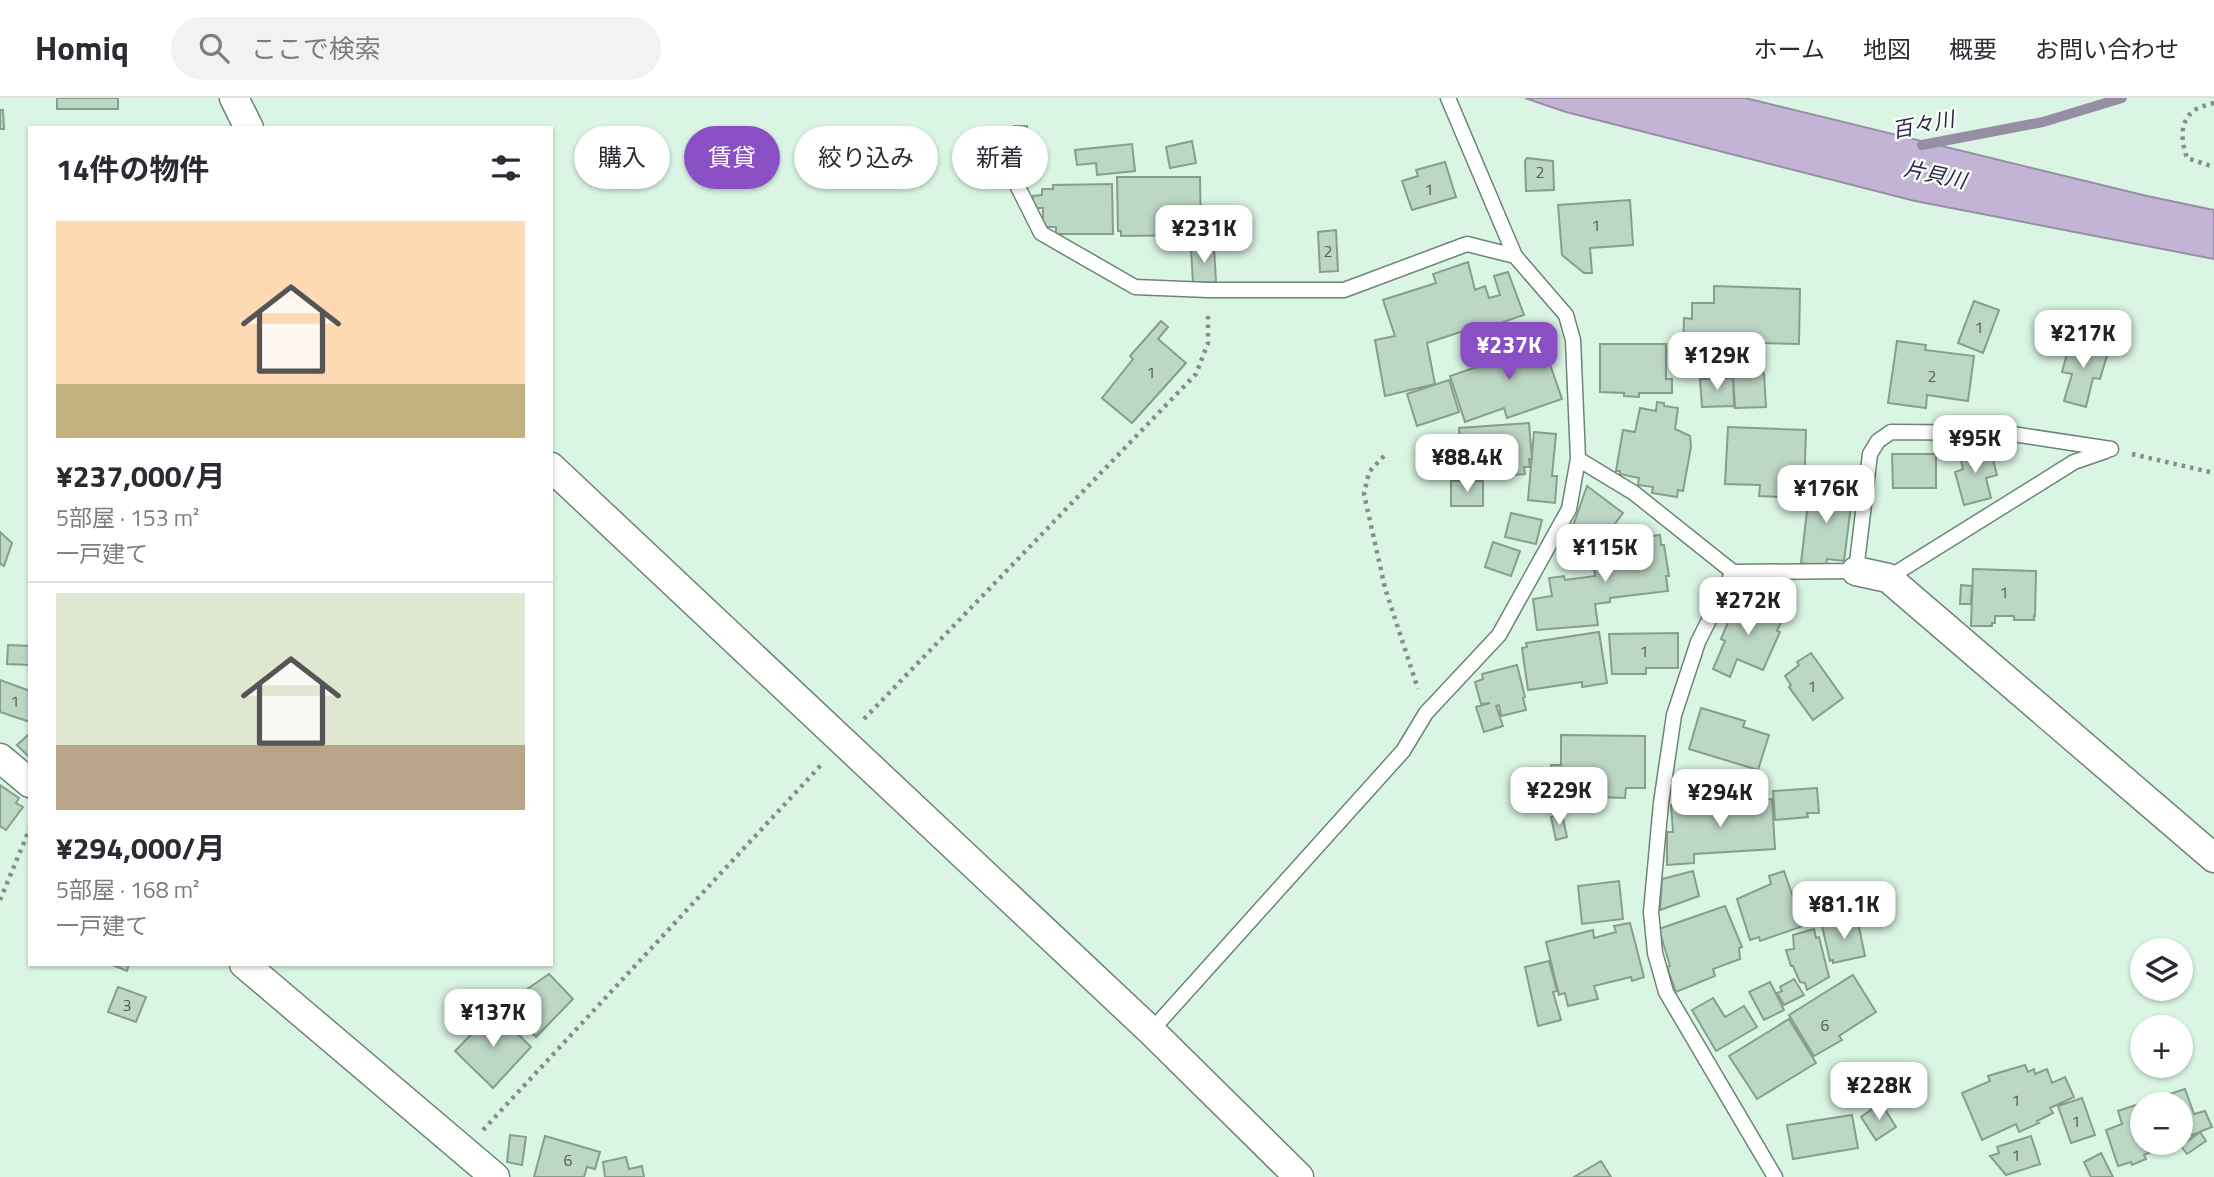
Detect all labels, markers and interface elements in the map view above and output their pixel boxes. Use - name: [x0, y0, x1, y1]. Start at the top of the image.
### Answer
- search box: [171, 17, 661, 80]
- text: Homiq: [35, 23, 129, 73]
- icon: search: [195, 29, 233, 67]
- text: ここで検索: [251, 29, 381, 68]
- text: ホーム: [1754, 31, 1825, 67]
- text: 地図: [1863, 31, 1911, 67]
- text: 概要: [1949, 31, 1997, 67]
- text: お問い合わせ: [2035, 31, 2179, 67]
- water label: 百々川: [1889, 102, 1959, 146]
- chip: 購入: [574, 126, 670, 189]
- chip: 賃貸: [684, 126, 780, 189]
- chip: 絞り込み: [794, 126, 938, 189]
- chip: 新着: [952, 126, 1048, 189]
- text: 14件の物件: [56, 146, 210, 192]
- icon: filters: [487, 149, 525, 187]
- water label: 片貝川: [1901, 152, 1971, 197]
- house number: 2: [1536, 160, 1544, 184]
- house number: 1: [1425, 177, 1433, 201]
- pin: ¥231K: [1155, 206, 1253, 265]
- text: ¥231K: [1171, 210, 1237, 245]
- house number: 1: [1592, 213, 1600, 237]
- house number: 2: [1324, 239, 1332, 263]
- icon: home: [228, 266, 354, 392]
- pin: ¥217K: [2034, 310, 2132, 370]
- house number: 1: [1975, 315, 1983, 339]
- text: ¥217K: [2050, 315, 2116, 350]
- pin: ¥237K: [1460, 322, 1558, 382]
- text: ¥237K: [1476, 327, 1542, 362]
- pin: ¥129K: [1668, 332, 1766, 392]
- text: ¥129K: [1684, 337, 1750, 372]
- house number: 1: [1147, 360, 1155, 384]
- house number: 2: [1928, 364, 1936, 388]
- pin: ¥95K: [1934, 416, 2016, 475]
- text: ¥95K: [1949, 420, 2001, 455]
- pin: ¥88.4K: [1410, 434, 1524, 494]
- text: ¥88.4K: [1431, 439, 1503, 474]
- text: ¥237,000/月: [56, 453, 225, 499]
- pin: ¥176K: [1777, 466, 1875, 525]
- text: ¥176K: [1793, 470, 1859, 505]
- text: 5部屋 · 153 m²: [56, 500, 199, 535]
- pin: ¥115K: [1556, 524, 1654, 584]
- text: ¥115K: [1572, 529, 1638, 564]
- text: 一戸建て: [56, 536, 148, 571]
- pin: ¥272K: [1699, 578, 1797, 637]
- house number: 1: [2000, 580, 2008, 604]
- text: ¥272K: [1715, 582, 1781, 617]
- icon: home: [228, 638, 354, 764]
- house number: 1: [1640, 639, 1648, 663]
- house number: 1: [1808, 674, 1816, 698]
- house number: 1: [11, 689, 19, 713]
- pin: ¥229K: [1510, 768, 1608, 827]
- pin: ¥294K: [1671, 770, 1769, 829]
- text: ¥229K: [1526, 772, 1592, 807]
- text: ¥294K: [1687, 774, 1753, 809]
- text: ¥294,000/月: [56, 825, 225, 871]
- text: 5部屋 · 168 m²: [56, 872, 199, 907]
- pin: ¥81.1K: [1787, 882, 1901, 941]
- text: ¥81.1K: [1808, 886, 1880, 921]
- text: 一戸建て: [56, 908, 148, 943]
- map controls: [2130, 938, 2193, 1155]
- button: layers: [2130, 938, 2193, 1001]
- pin: ¥137K: [444, 990, 542, 1049]
- house number: 3: [123, 993, 131, 1017]
- text: ¥137K: [460, 994, 526, 1029]
- house number: 6: [1821, 1013, 1830, 1037]
- button: +: [2130, 1015, 2193, 1078]
- pin: ¥228K: [1830, 1062, 1928, 1122]
- text: ¥228K: [1846, 1067, 1912, 1102]
- house number: 1: [2012, 1088, 2020, 1112]
- button: −: [2130, 1092, 2193, 1155]
- house number: 1: [2072, 1109, 2080, 1133]
- house number: 1: [2012, 1143, 2020, 1167]
- house number: 6: [564, 1148, 573, 1172]

